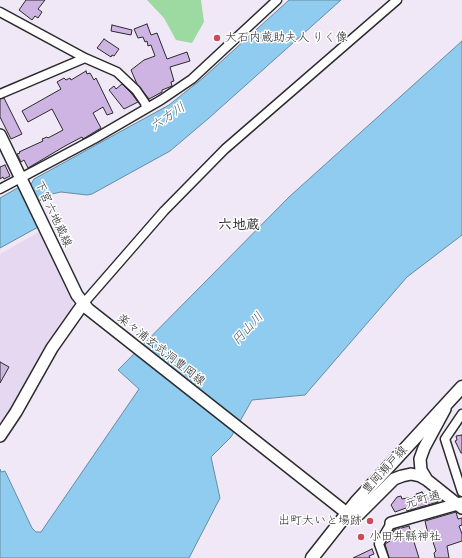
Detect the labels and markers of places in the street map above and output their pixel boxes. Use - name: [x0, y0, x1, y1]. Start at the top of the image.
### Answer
- place label: 大石内蔵助夫人 りく像: [225, 31, 348, 45]
- marker: 大石内蔵助夫人 りく像: [212, 33, 222, 43]
- place label: 出町大いと場跡: [278, 514, 362, 528]
- marker: 出町大いと場跡: [365, 516, 375, 526]
- place label: 小田井縣神社: [369, 530, 441, 544]
- marker: 小田井縣神社: [356, 532, 366, 542]

